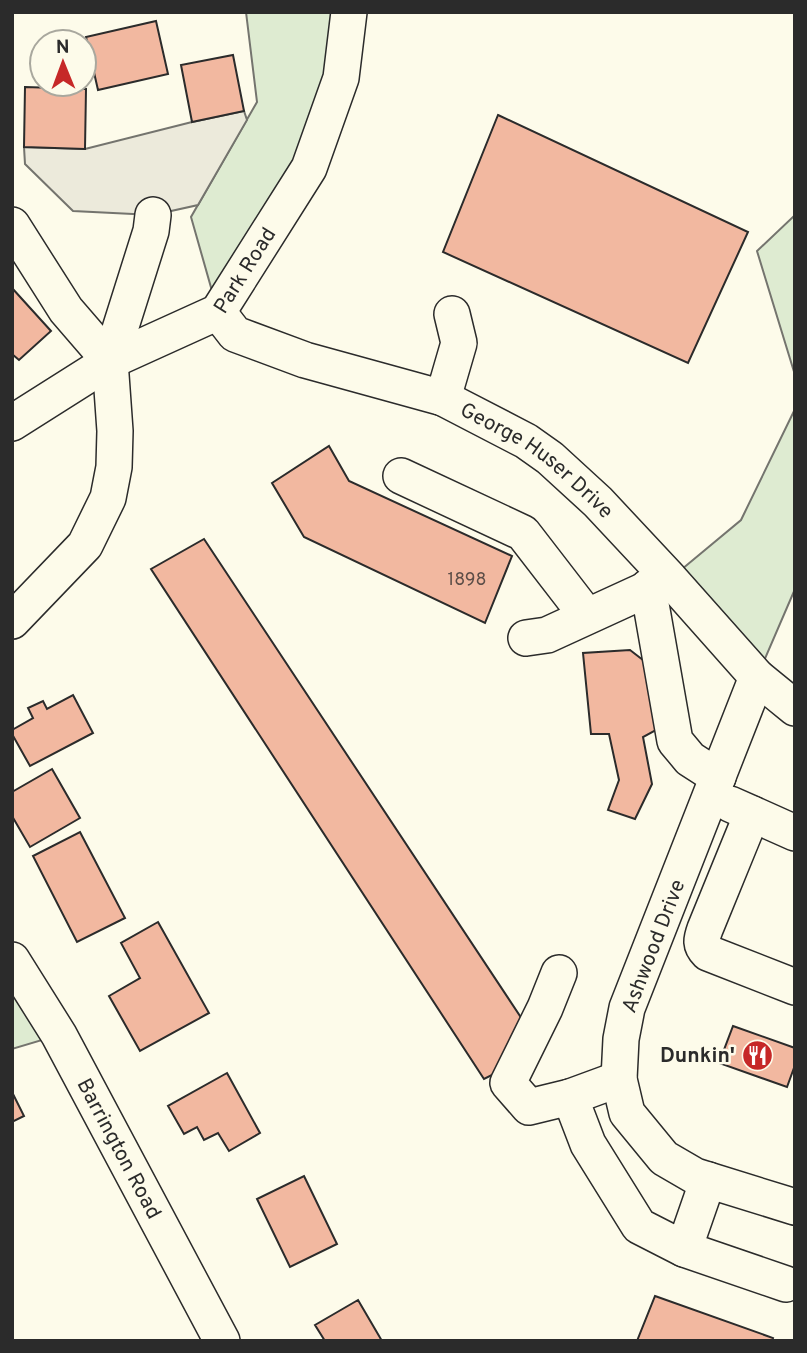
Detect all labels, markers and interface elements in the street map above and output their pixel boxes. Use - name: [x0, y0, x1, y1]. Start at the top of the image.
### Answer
- north arrow: [28, 28, 98, 98]
- text: N: [56, 36, 70, 60]
- street label: Park Road: [208, 223, 283, 319]
- street label: George Huser Drive: [455, 397, 619, 525]
- house number: 1898: [447, 569, 487, 592]
- street label: Ashwood Drive: [617, 876, 692, 1017]
- restaurant icon: Dunkin': [741, 1038, 775, 1072]
- place label: Dunkin': [660, 1043, 735, 1070]
- street label: Barrington Road: [70, 1074, 167, 1224]

